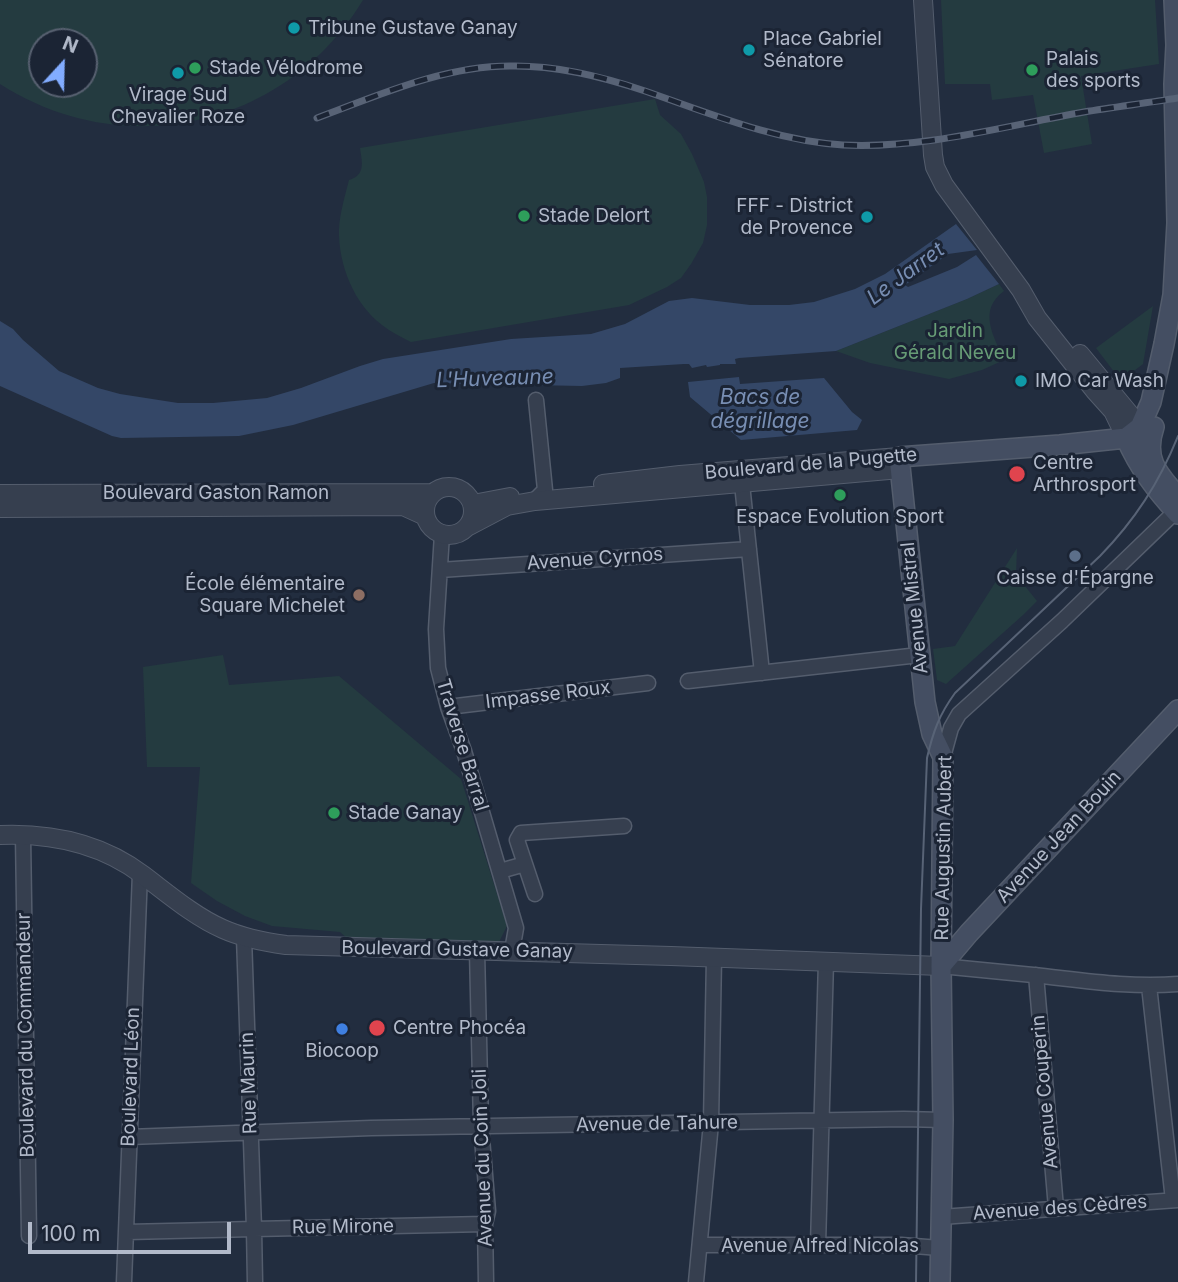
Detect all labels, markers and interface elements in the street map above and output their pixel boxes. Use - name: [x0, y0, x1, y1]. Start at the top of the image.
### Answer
- place label: Tribune Gustave Ganay: [308, 17, 518, 39]
- marker: Tribune Gustave Ganay: [286, 20, 302, 36]
- north arrow: [28, 28, 98, 98]
- place label: Place Gabriel Sénatore: [763, 28, 882, 72]
- text: N: [59, 32, 81, 58]
- marker: Place Gabriel Sénatore: [741, 42, 757, 58]
- place label: Palais des sports: [1046, 48, 1141, 92]
- place label: Stade Vélodrome: [209, 57, 363, 79]
- marker: Stade Vélodrome: [187, 60, 203, 76]
- marker: Palais des sports: [1024, 62, 1040, 78]
- marker: Virage Sud Chevalier Roze: [170, 65, 186, 81]
- place label: Virage Sud Chevalier Roze: [111, 84, 245, 128]
- place label: FFF - District de Provence: [736, 195, 853, 239]
- place label: Stade Delort: [538, 205, 650, 227]
- marker: Stade Delort: [516, 208, 532, 224]
- marker: FFF - District de Provence: [859, 209, 875, 225]
- water label: Le Jarret: [862, 237, 950, 311]
- park label: Jardin Gérald Neveu: [894, 320, 1016, 364]
- water label: L'Huveaune: [436, 364, 554, 394]
- place label: IMO Car Wash: [1035, 370, 1164, 392]
- marker: IMO Car Wash: [1013, 373, 1029, 389]
- water label: Bacs de dégrillage: [710, 385, 810, 435]
- street label: Boulevard de la Pugette: [704, 443, 918, 485]
- place label: Centre Arthrosport: [1033, 452, 1136, 496]
- marker: Centre Arthrosport: [1007, 464, 1027, 484]
- street label: Boulevard Gaston Ramon: [103, 482, 329, 504]
- marker: Espace Evolution Sport: [832, 487, 848, 503]
- place label: Espace Evolution Sport: [736, 506, 944, 528]
- street label: Avenue Mistral: [897, 541, 933, 675]
- street label: Avenue Cyrnos: [526, 543, 664, 575]
- marker: Caisse d'Épargne: [1067, 548, 1083, 564]
- place label: Caisse d'Épargne: [996, 567, 1154, 589]
- place label: École élémentaire Square Michelet: [185, 573, 345, 617]
- marker: École élémentaire Square Michelet: [351, 587, 367, 603]
- street label: Traverse Barral: [431, 676, 493, 814]
- street label: Impasse Roux: [484, 676, 612, 714]
- street label: Rue Augustin Aubert: [931, 755, 957, 941]
- street label: Avenue Jean Bouin: [992, 766, 1126, 908]
- place label: Stade Ganay: [348, 802, 462, 824]
- marker: Stade Ganay: [326, 805, 342, 821]
- street label: Boulevard du Commandeur: [12, 912, 40, 1158]
- street label: Boulevard Gustave Ganay: [341, 937, 573, 963]
- street label: Boulevard Léon: [117, 1007, 145, 1147]
- street label: Avenue Couperin: [1027, 1014, 1063, 1170]
- place label: Centre Phocéa: [393, 1017, 526, 1039]
- marker: Centre Phocéa: [367, 1018, 387, 1038]
- marker: Biocoop: [334, 1021, 350, 1037]
- street label: Rue Maurin: [236, 1032, 262, 1134]
- place label: Biocoop: [305, 1040, 379, 1062]
- street label: Avenue du Coin Joli: [468, 1069, 498, 1247]
- street label: Avenue de Tahure: [576, 1111, 738, 1137]
- street label: Avenue des Cèdres: [972, 1191, 1148, 1225]
- scale bar: [32, 1208, 234, 1252]
- street label: Rue Mirone: [292, 1215, 394, 1239]
- text: 100 m: [41, 1221, 100, 1246]
- street label: Avenue Alfred Nicolas: [721, 1235, 919, 1257]

